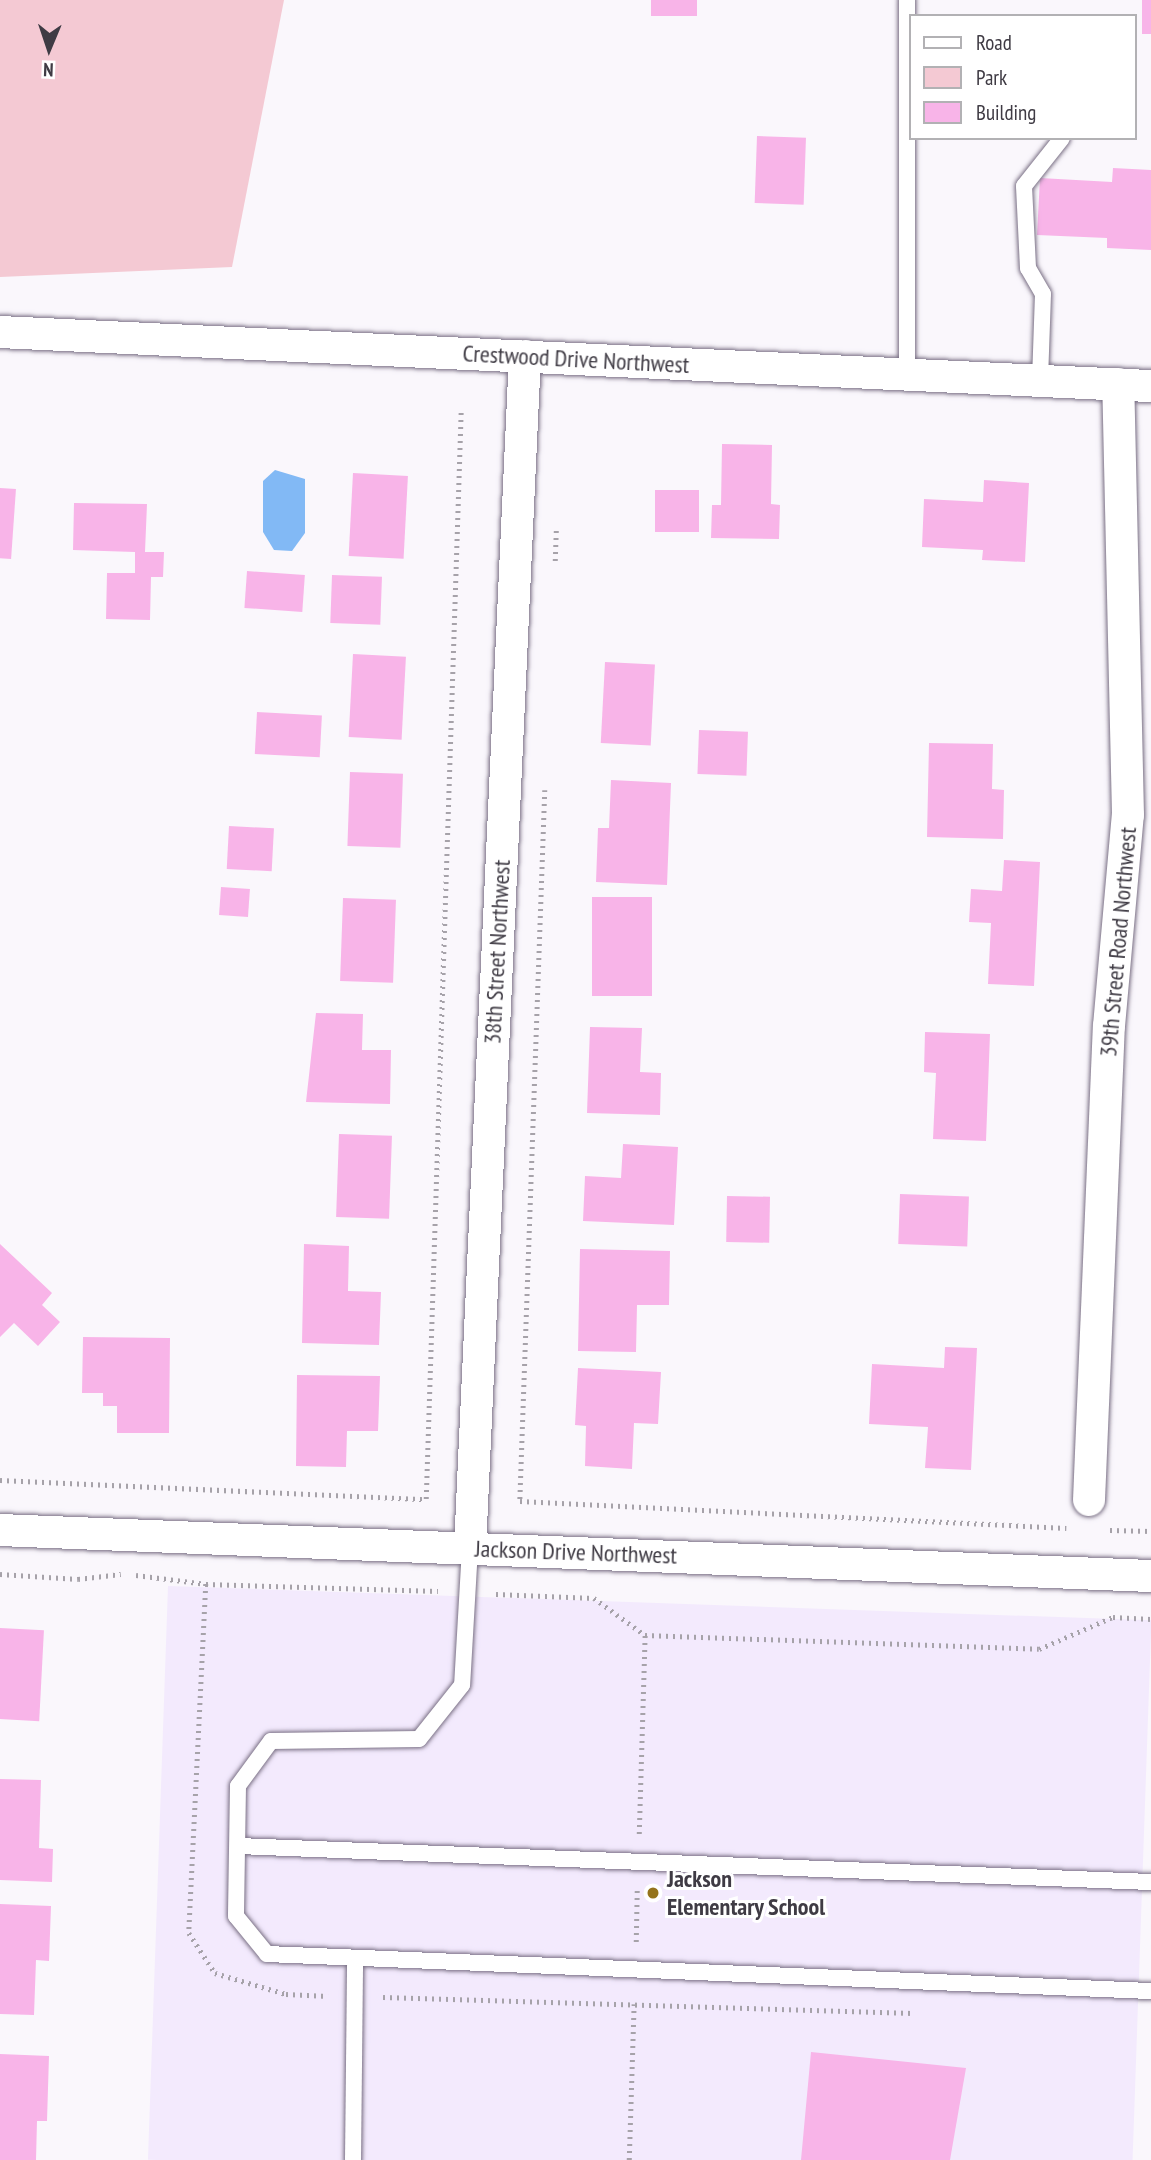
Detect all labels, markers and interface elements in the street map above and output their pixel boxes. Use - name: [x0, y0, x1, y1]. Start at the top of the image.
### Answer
- north arrow: [14, 14, 84, 84]
- legend: [909, 14, 1137, 140]
- text: Road: [976, 29, 1012, 56]
- text: N: [43, 58, 54, 82]
- text: Park: [976, 64, 1007, 91]
- text: Building: [976, 99, 1036, 126]
- street label: Crestwood Drive Northwest: [462, 339, 690, 379]
- street label: 39th Street Road Northwest: [1094, 826, 1142, 1058]
- street label: 38th Street Northwest: [478, 859, 516, 1045]
- street label: Jackson Drive Northwest: [474, 1534, 678, 1570]
- place label: Jackson Elementary School: [667, 1865, 826, 1921]
- marker: Jackson Elementary School: [645, 1885, 661, 1901]

